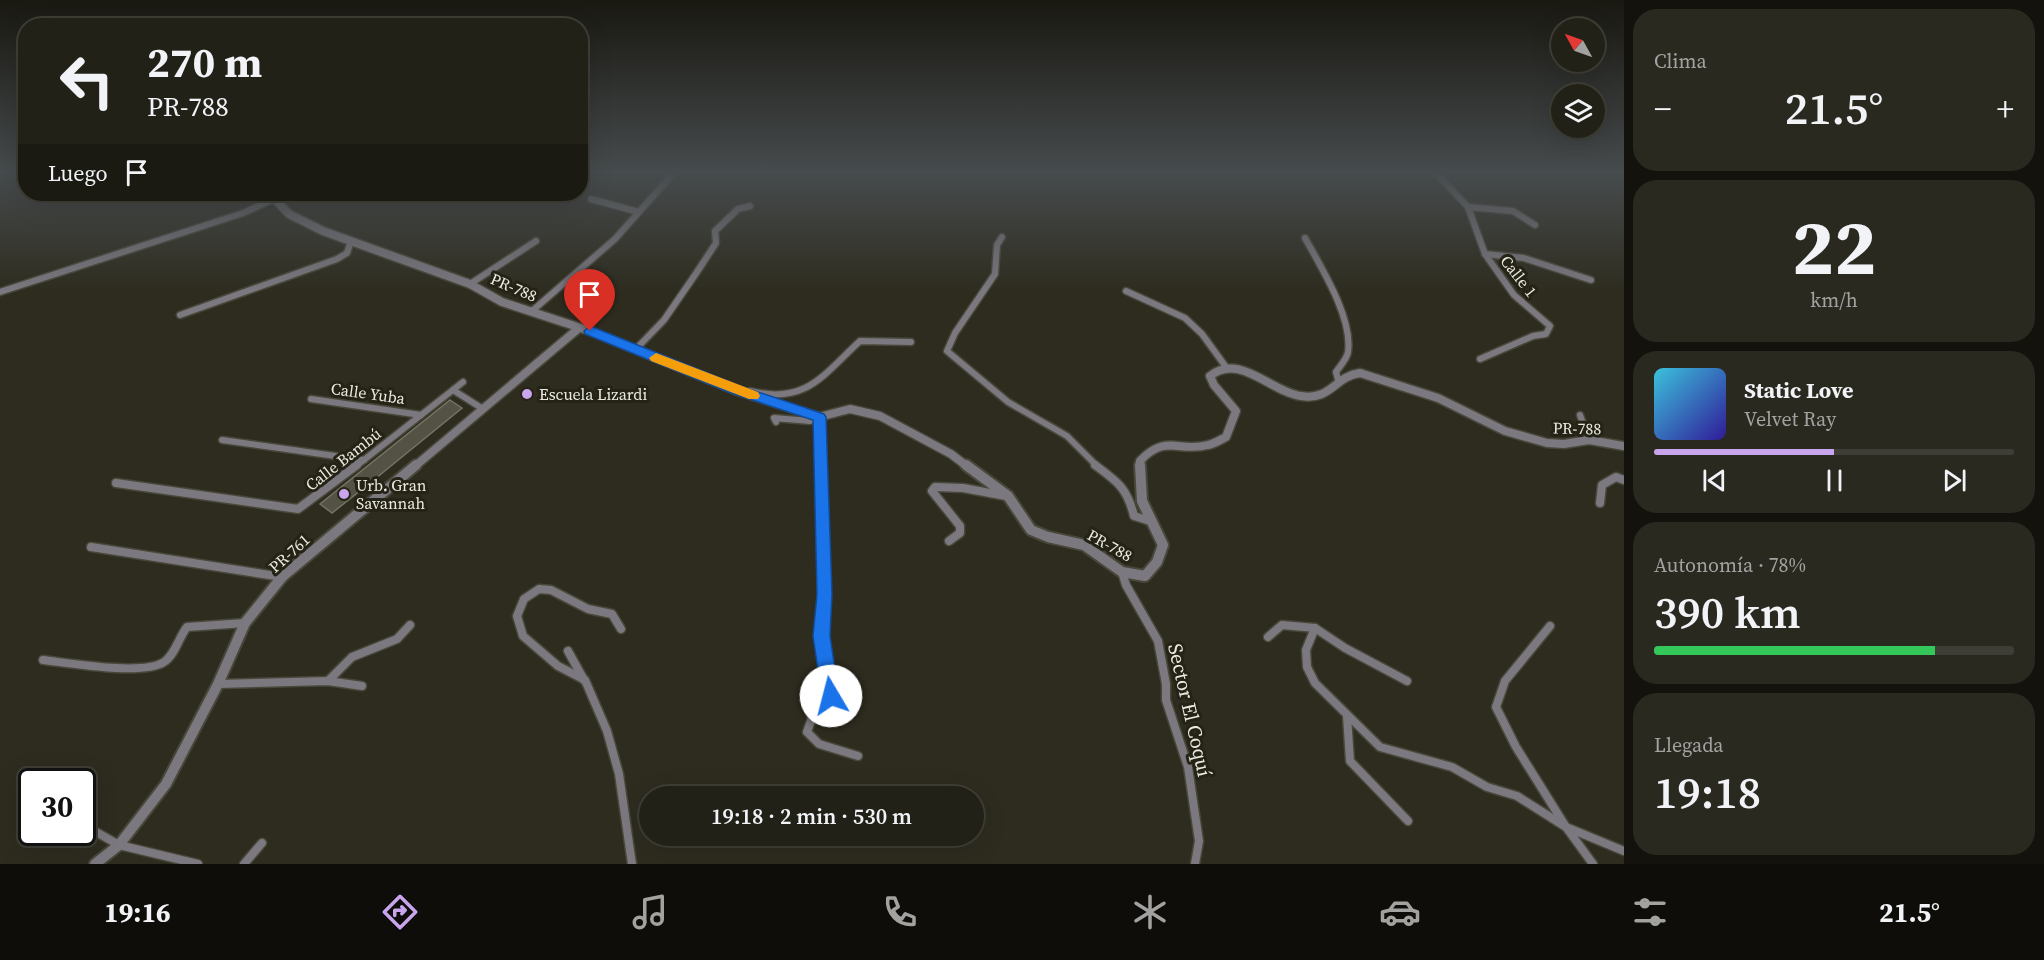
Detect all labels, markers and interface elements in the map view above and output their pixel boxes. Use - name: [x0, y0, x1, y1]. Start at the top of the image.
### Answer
- north arrow: [1551, 18, 1605, 72]
- map controls: [1551, 18, 1605, 138]
- text: 270 m: [147, 33, 262, 91]
- icon: left: [48, 42, 126, 120]
- text: Clima: [1654, 47, 1707, 75]
- text: 21.5°: [1785, 77, 1883, 139]
- button: layers: [1551, 84, 1605, 138]
- text: −: [1654, 86, 1672, 131]
- text: +: [1997, 86, 2014, 131]
- text: PR-788: [147, 88, 229, 125]
- icon: arrive: [120, 156, 153, 189]
- text: Luego: [48, 158, 108, 188]
- text: 22: [1792, 193, 1876, 300]
- street label: Calle 1: [1496, 250, 1542, 302]
- street label: PR-788: [487, 267, 541, 307]
- pin: [564, 269, 615, 331]
- icon: arrive: [573, 278, 606, 311]
- text: km/h: [1810, 286, 1858, 314]
- text: Static Love: [1744, 375, 1854, 405]
- street label: Calle Yuba: [329, 377, 407, 409]
- place label: Escuela Lizardi: [539, 383, 647, 405]
- marker: Escuela Lizardi: [520, 387, 534, 401]
- text: Velvet Ray: [1744, 405, 1836, 433]
- street label: PR-788: [1553, 417, 1601, 439]
- street label: Calle Bambú: [301, 422, 385, 496]
- icon: previous: [1698, 464, 1731, 497]
- icon: pause: [1818, 464, 1851, 497]
- icon: next: [1938, 464, 1971, 497]
- place label: Urb. Gran Savannah: [356, 474, 427, 514]
- marker: Urb. Gran Savannah: [337, 487, 351, 501]
- street label: PR-788: [1083, 524, 1137, 566]
- street label: PR-761: [264, 529, 314, 577]
- text: Autonomía · 78%: [1654, 551, 1806, 579]
- text: 390 km: [1654, 581, 1801, 643]
- street label: Sector El Coquí: [1161, 641, 1219, 779]
- position arrow: [799, 664, 863, 728]
- text: Llegada: [1654, 731, 1724, 759]
- text: 19:18: [1654, 761, 1761, 823]
- speed limit sign: 30: [18, 768, 96, 846]
- text: 19:18 · 2 min · 530 m: [711, 801, 912, 831]
- icon: directions: [379, 891, 421, 933]
- icon: music: [629, 891, 671, 933]
- icon: phone: [879, 891, 921, 933]
- icon: climate: [1129, 891, 1171, 933]
- icon: car: [1379, 891, 1421, 933]
- icon: filters: [1629, 891, 1671, 933]
- text: 19:16: [104, 894, 171, 931]
- text: 21.5°: [1879, 894, 1940, 931]

